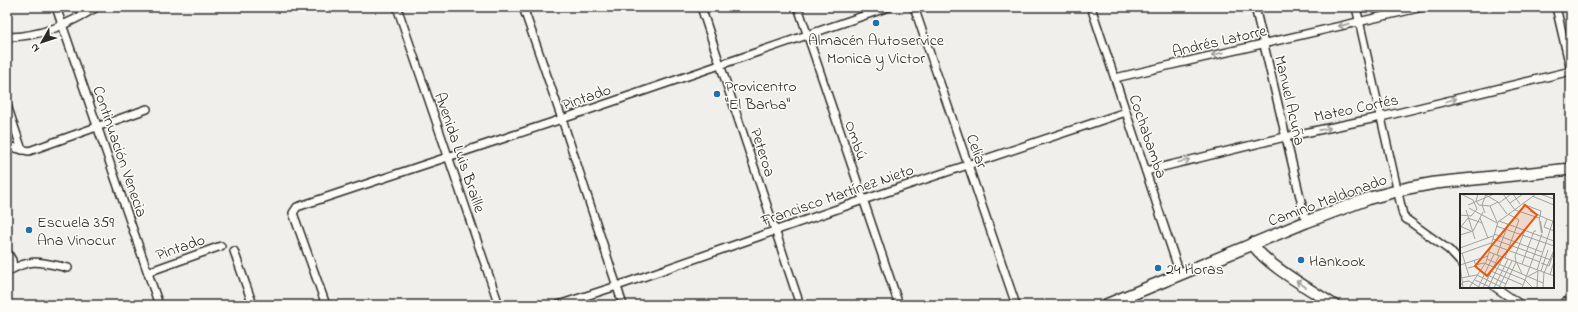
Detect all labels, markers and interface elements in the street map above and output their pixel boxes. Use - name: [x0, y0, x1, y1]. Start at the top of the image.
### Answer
- marker: Almacén Autoservice Monica y Victor: [871, 18, 881, 28]
- street label: Andrés Latorre: [1170, 19, 1270, 64]
- north arrow: [22, 22, 62, 62]
- one-way arrow: [1337, 22, 1350, 29]
- place label: Almacén Autoservice Monica y Victor: [808, 29, 945, 71]
- text: N: [26, 40, 44, 56]
- one-way arrow: [1211, 51, 1224, 59]
- street label: Manuel Acuña: [1267, 53, 1311, 148]
- place label: Provicentro "El Barba": [725, 75, 796, 117]
- street label: Pintado: [559, 78, 614, 117]
- street label: Continuación Venecia: [85, 83, 153, 221]
- street label: Mateo Cortés: [1312, 88, 1401, 130]
- street label: Avenida Luis Braille: [427, 89, 491, 217]
- marker: Provicentro "El Barba": [712, 89, 722, 99]
- street label: Cochabamba: [1122, 92, 1173, 182]
- one-way arrow: [1445, 96, 1458, 104]
- street label: Ombú: [837, 118, 873, 164]
- one-way arrow: [1318, 124, 1331, 132]
- street label: Peteroa: [743, 125, 781, 180]
- street label: Celiar: [959, 131, 993, 172]
- one-way arrow: [1178, 157, 1191, 165]
- street label: Francisco Martínez Nieto: [757, 158, 917, 234]
- street label: Camino Maldonado: [1265, 168, 1391, 234]
- inset map: [1460, 194, 1554, 288]
- place label: Escuela 359 Ana Vinocur: [37, 211, 116, 253]
- marker: Escuela 359 Ana Vinocur: [24, 225, 34, 235]
- street label: Pintado: [153, 228, 208, 267]
- place label: Hankook: [1309, 250, 1366, 274]
- marker: Hankook: [1296, 255, 1306, 265]
- place label: 24 Horas: [1166, 258, 1224, 282]
- marker: 24 Horas: [1153, 263, 1163, 273]
- one-way arrow: [1295, 279, 1307, 287]

